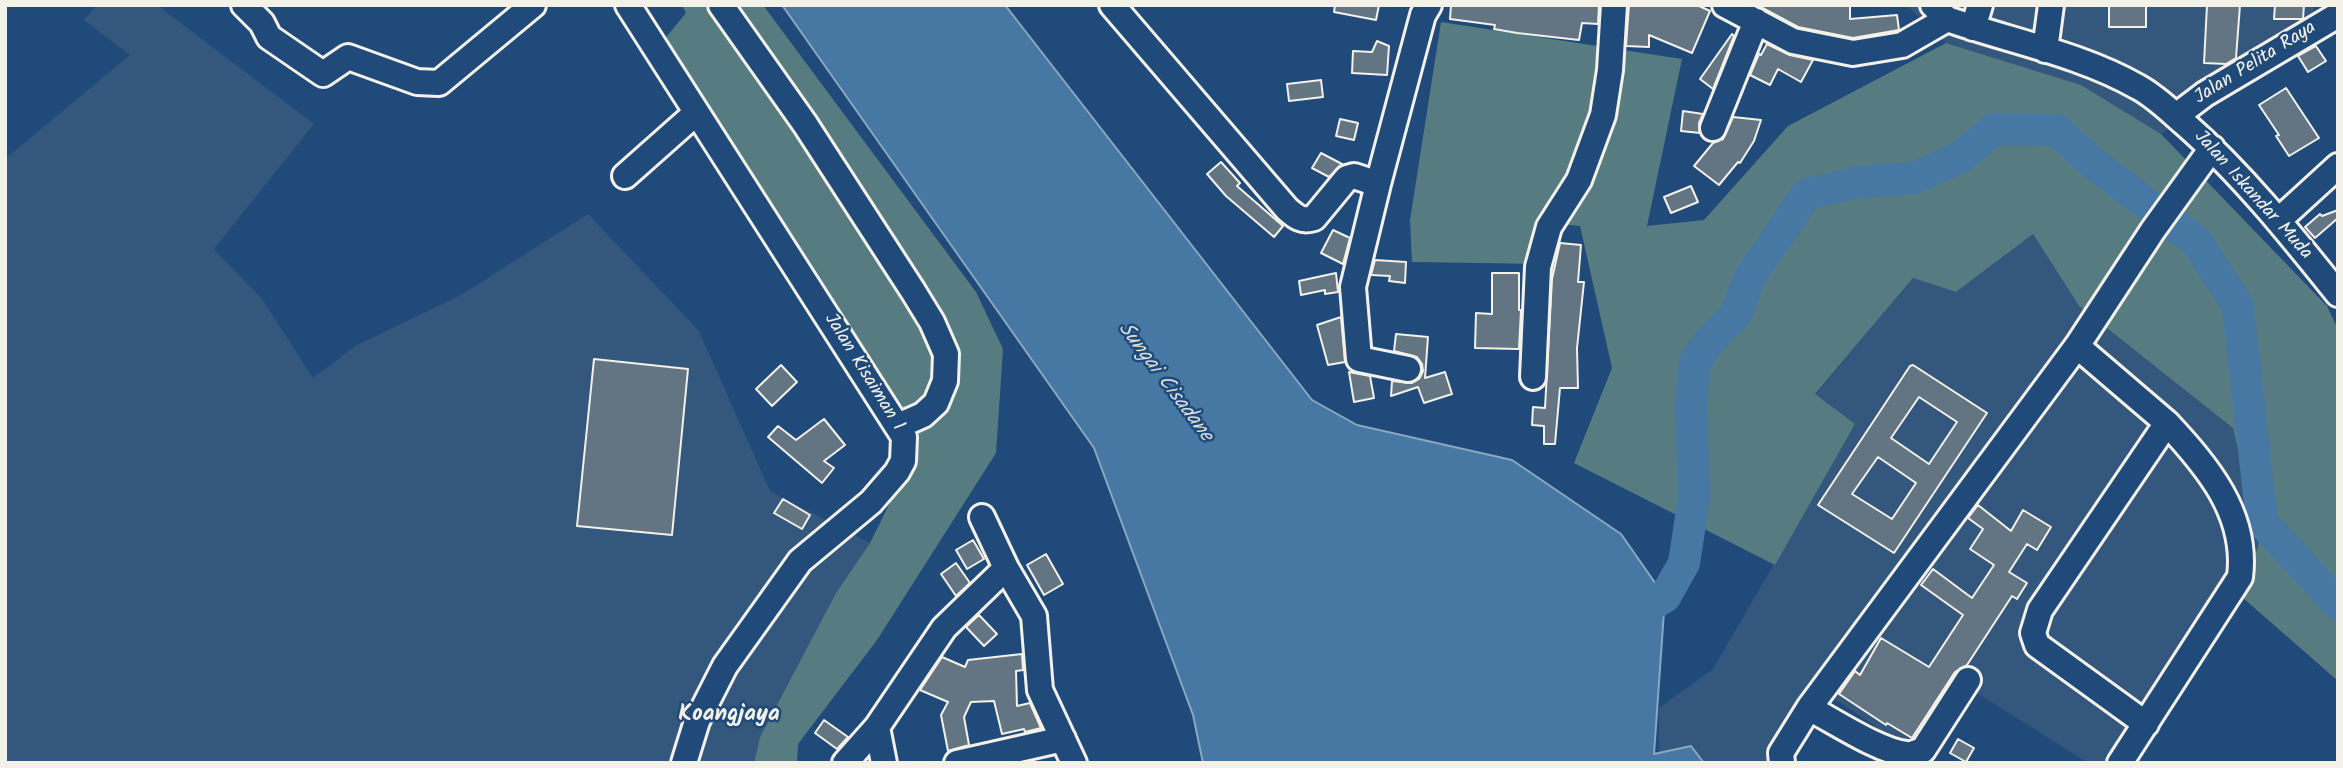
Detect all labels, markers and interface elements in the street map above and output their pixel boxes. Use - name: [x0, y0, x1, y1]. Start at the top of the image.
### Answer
- street label: Jalan Pelita Raya: [2191, 18, 2321, 110]
- street label: Jalan Iskandar Muda: [2188, 127, 2316, 265]
- street label: Jalan Kisaiman 1: [818, 310, 908, 436]
- water label: Sungai Cisadane: [1111, 318, 1217, 448]
- district label: Koangjaya: [678, 702, 780, 730]

